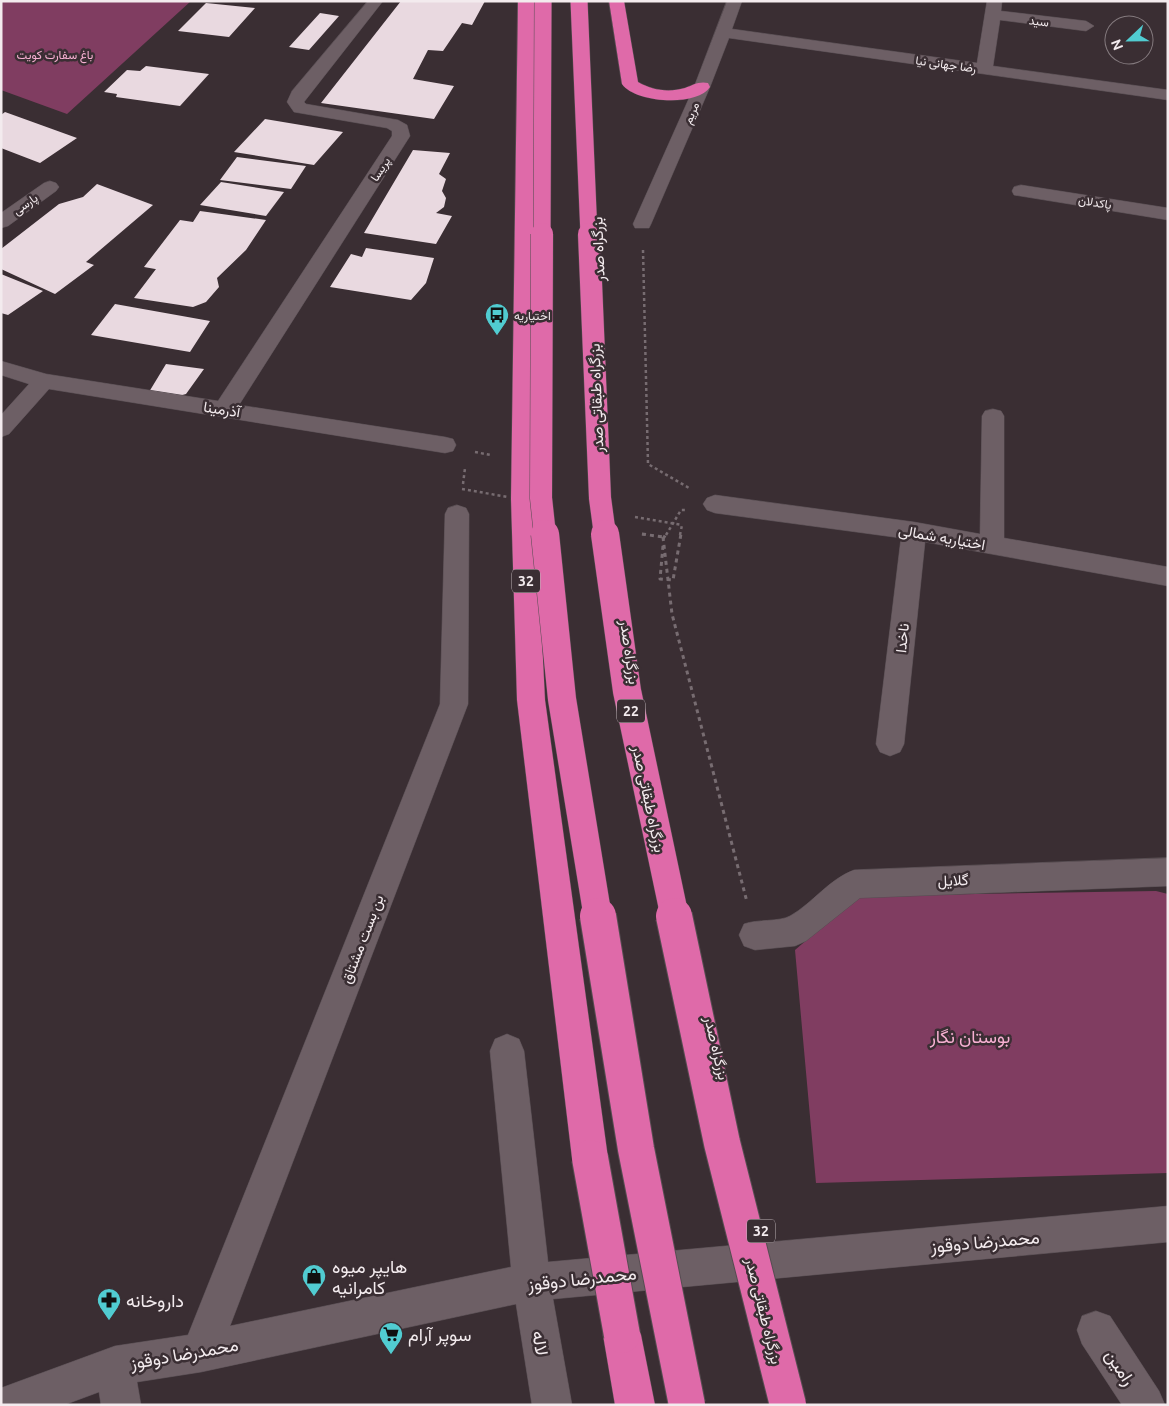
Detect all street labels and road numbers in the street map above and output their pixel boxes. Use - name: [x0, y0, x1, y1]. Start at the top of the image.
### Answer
- street label: سید: [1028, 13, 1050, 30]
- street label: رضا جهانی نیا: [915, 53, 977, 77]
- street label: مریم: [681, 100, 703, 127]
- street label: پریسا: [368, 155, 394, 184]
- street label: پارسی: [10, 191, 41, 219]
- street label: پاکدلان: [1077, 193, 1113, 213]
- street label: بزرگراه صدر: [588, 216, 609, 283]
- street label: بزرگراه طبقاتی صدر: [586, 343, 608, 454]
- street label: آذرمینا: [202, 398, 243, 422]
- street label: اختیاریه شمالی: [897, 521, 987, 555]
- road number: 32: [512, 570, 540, 592]
- street label: بزرگراه صدر: [616, 618, 643, 685]
- street label: ناخدا: [892, 622, 912, 654]
- road number: 22: [617, 699, 645, 722]
- street label: بزرگراه طبقاتی صدر: [627, 743, 669, 854]
- street label: گلایل: [937, 871, 969, 890]
- street label: بن بست مشتاق: [337, 892, 389, 987]
- street label: بزرگراه صدر: [700, 1014, 733, 1082]
- road number: 32: [747, 1220, 775, 1242]
- street label: محمدرضا دوقوز: [929, 1226, 1041, 1258]
- street label: بزرگراه طبقاتی صدر: [740, 1255, 785, 1366]
- street label: محمدرضا دوقوز: [526, 1262, 638, 1296]
- street label: لاله: [529, 1329, 553, 1357]
- street label: محمدرضا دوقوز: [127, 1334, 240, 1374]
- street label: رامین: [1100, 1345, 1140, 1390]

